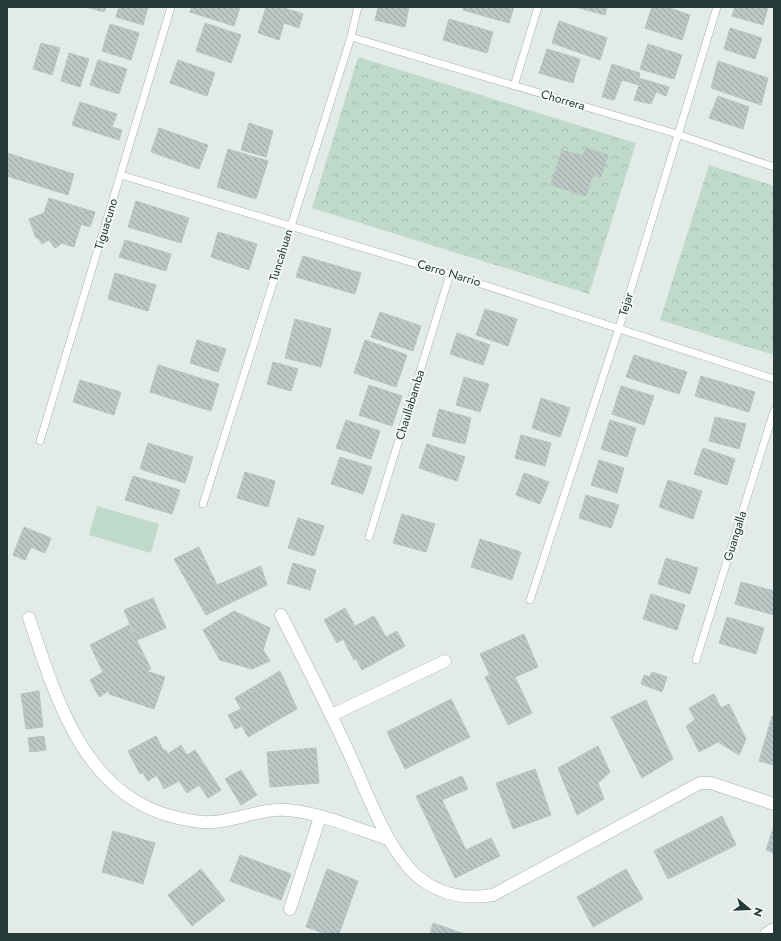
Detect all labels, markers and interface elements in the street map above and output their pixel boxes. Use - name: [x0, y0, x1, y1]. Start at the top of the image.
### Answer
- street label: Chorrera: [539, 85, 587, 115]
- street label: Tiguacuno: [90, 196, 122, 252]
- street label: Tuncahuan: [265, 227, 297, 283]
- street label: Cerro Narrio: [415, 255, 483, 291]
- street label: Tejar: [614, 289, 638, 318]
- street label: Chaullabamba: [391, 367, 429, 442]
- street label: Guangalla: [719, 508, 751, 563]
- north arrow: [729, 889, 769, 929]
- text: N: [749, 906, 767, 919]

